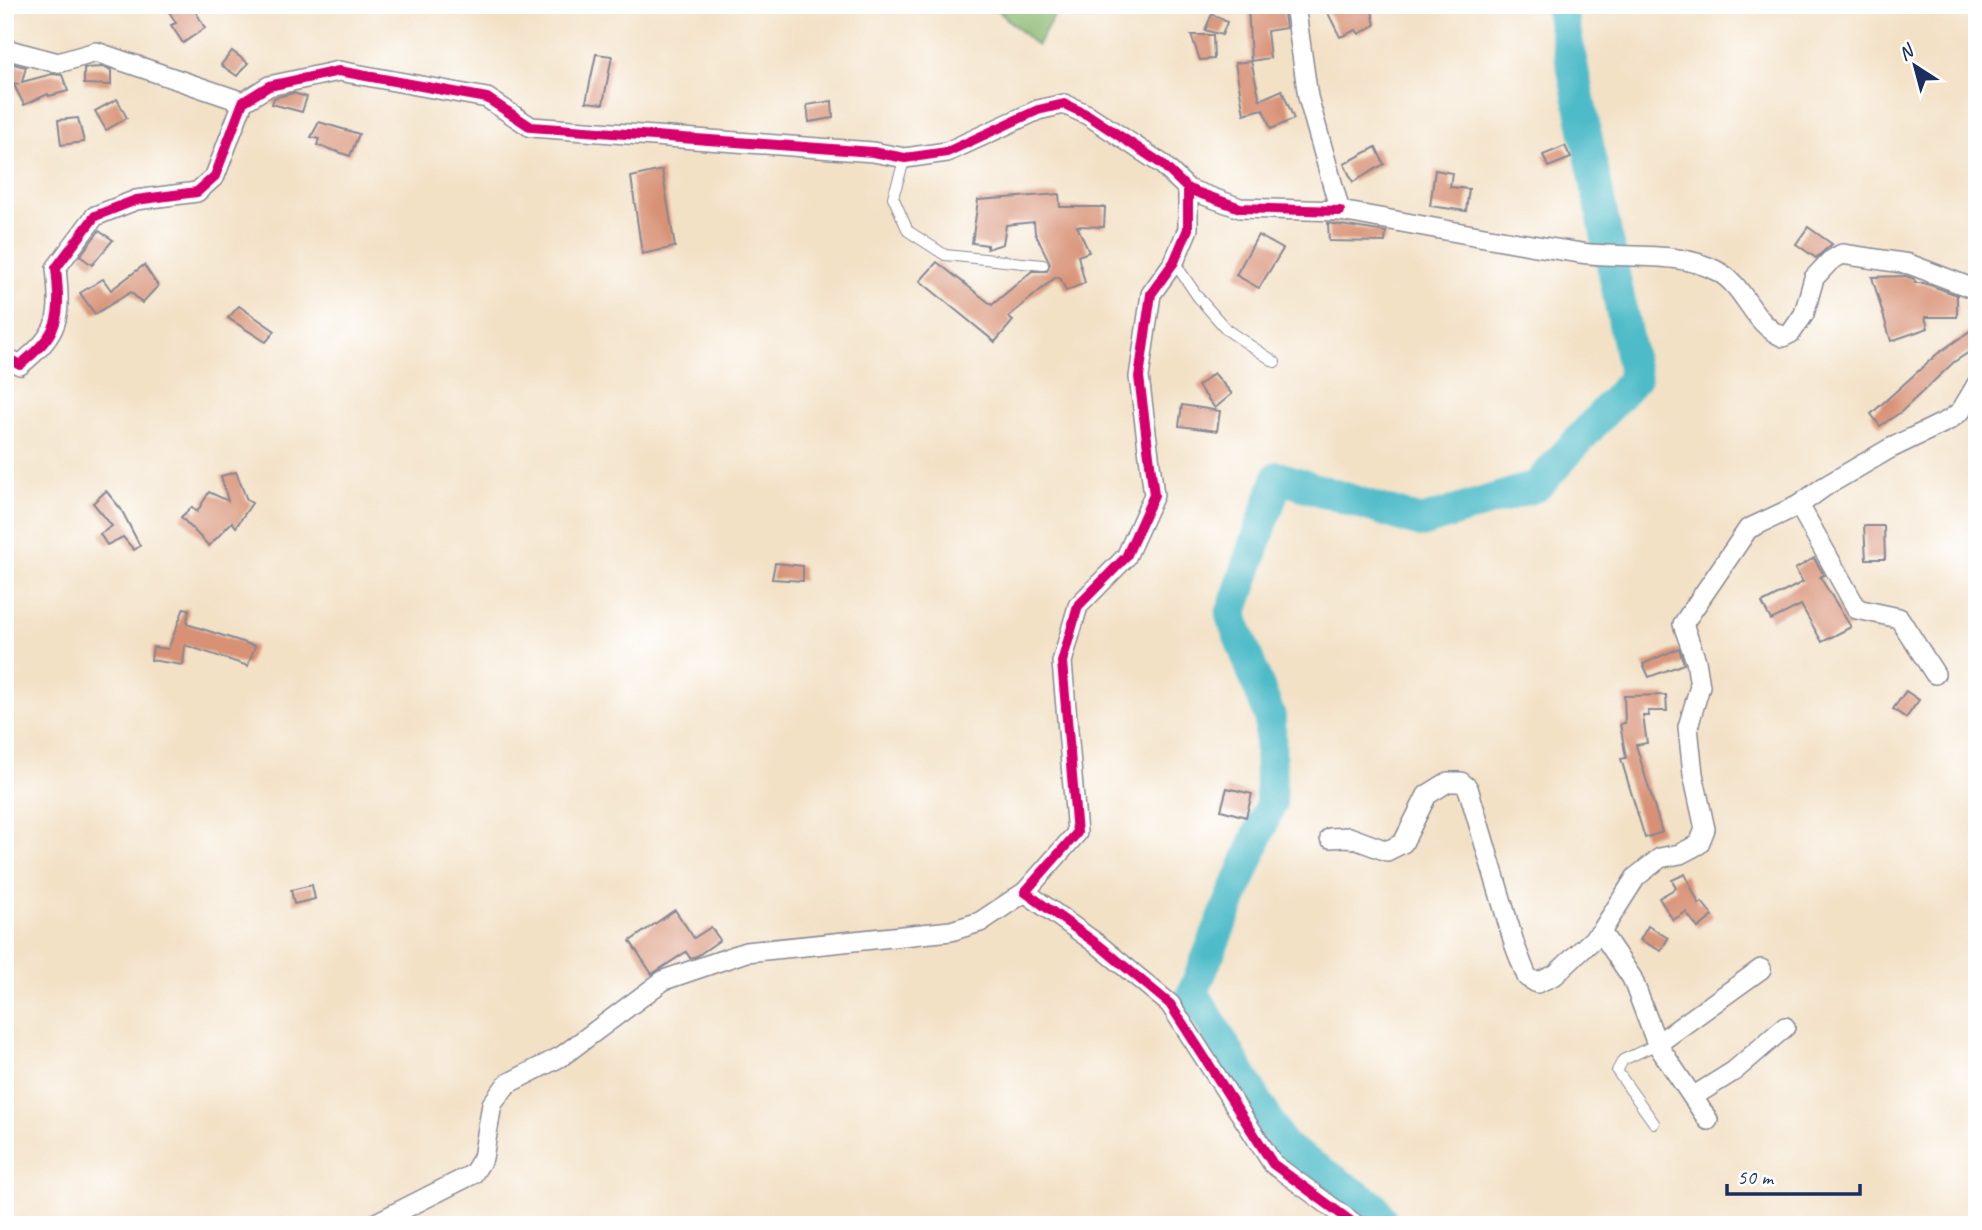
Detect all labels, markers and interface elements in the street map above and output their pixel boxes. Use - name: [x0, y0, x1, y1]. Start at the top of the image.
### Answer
- north arrow: [1881, 32, 1951, 102]
- text: N: [1894, 38, 1920, 66]
- scale bar: [1727, 1153, 1860, 1197]
- text: 50 m: [1737, 1164, 1775, 1190]

